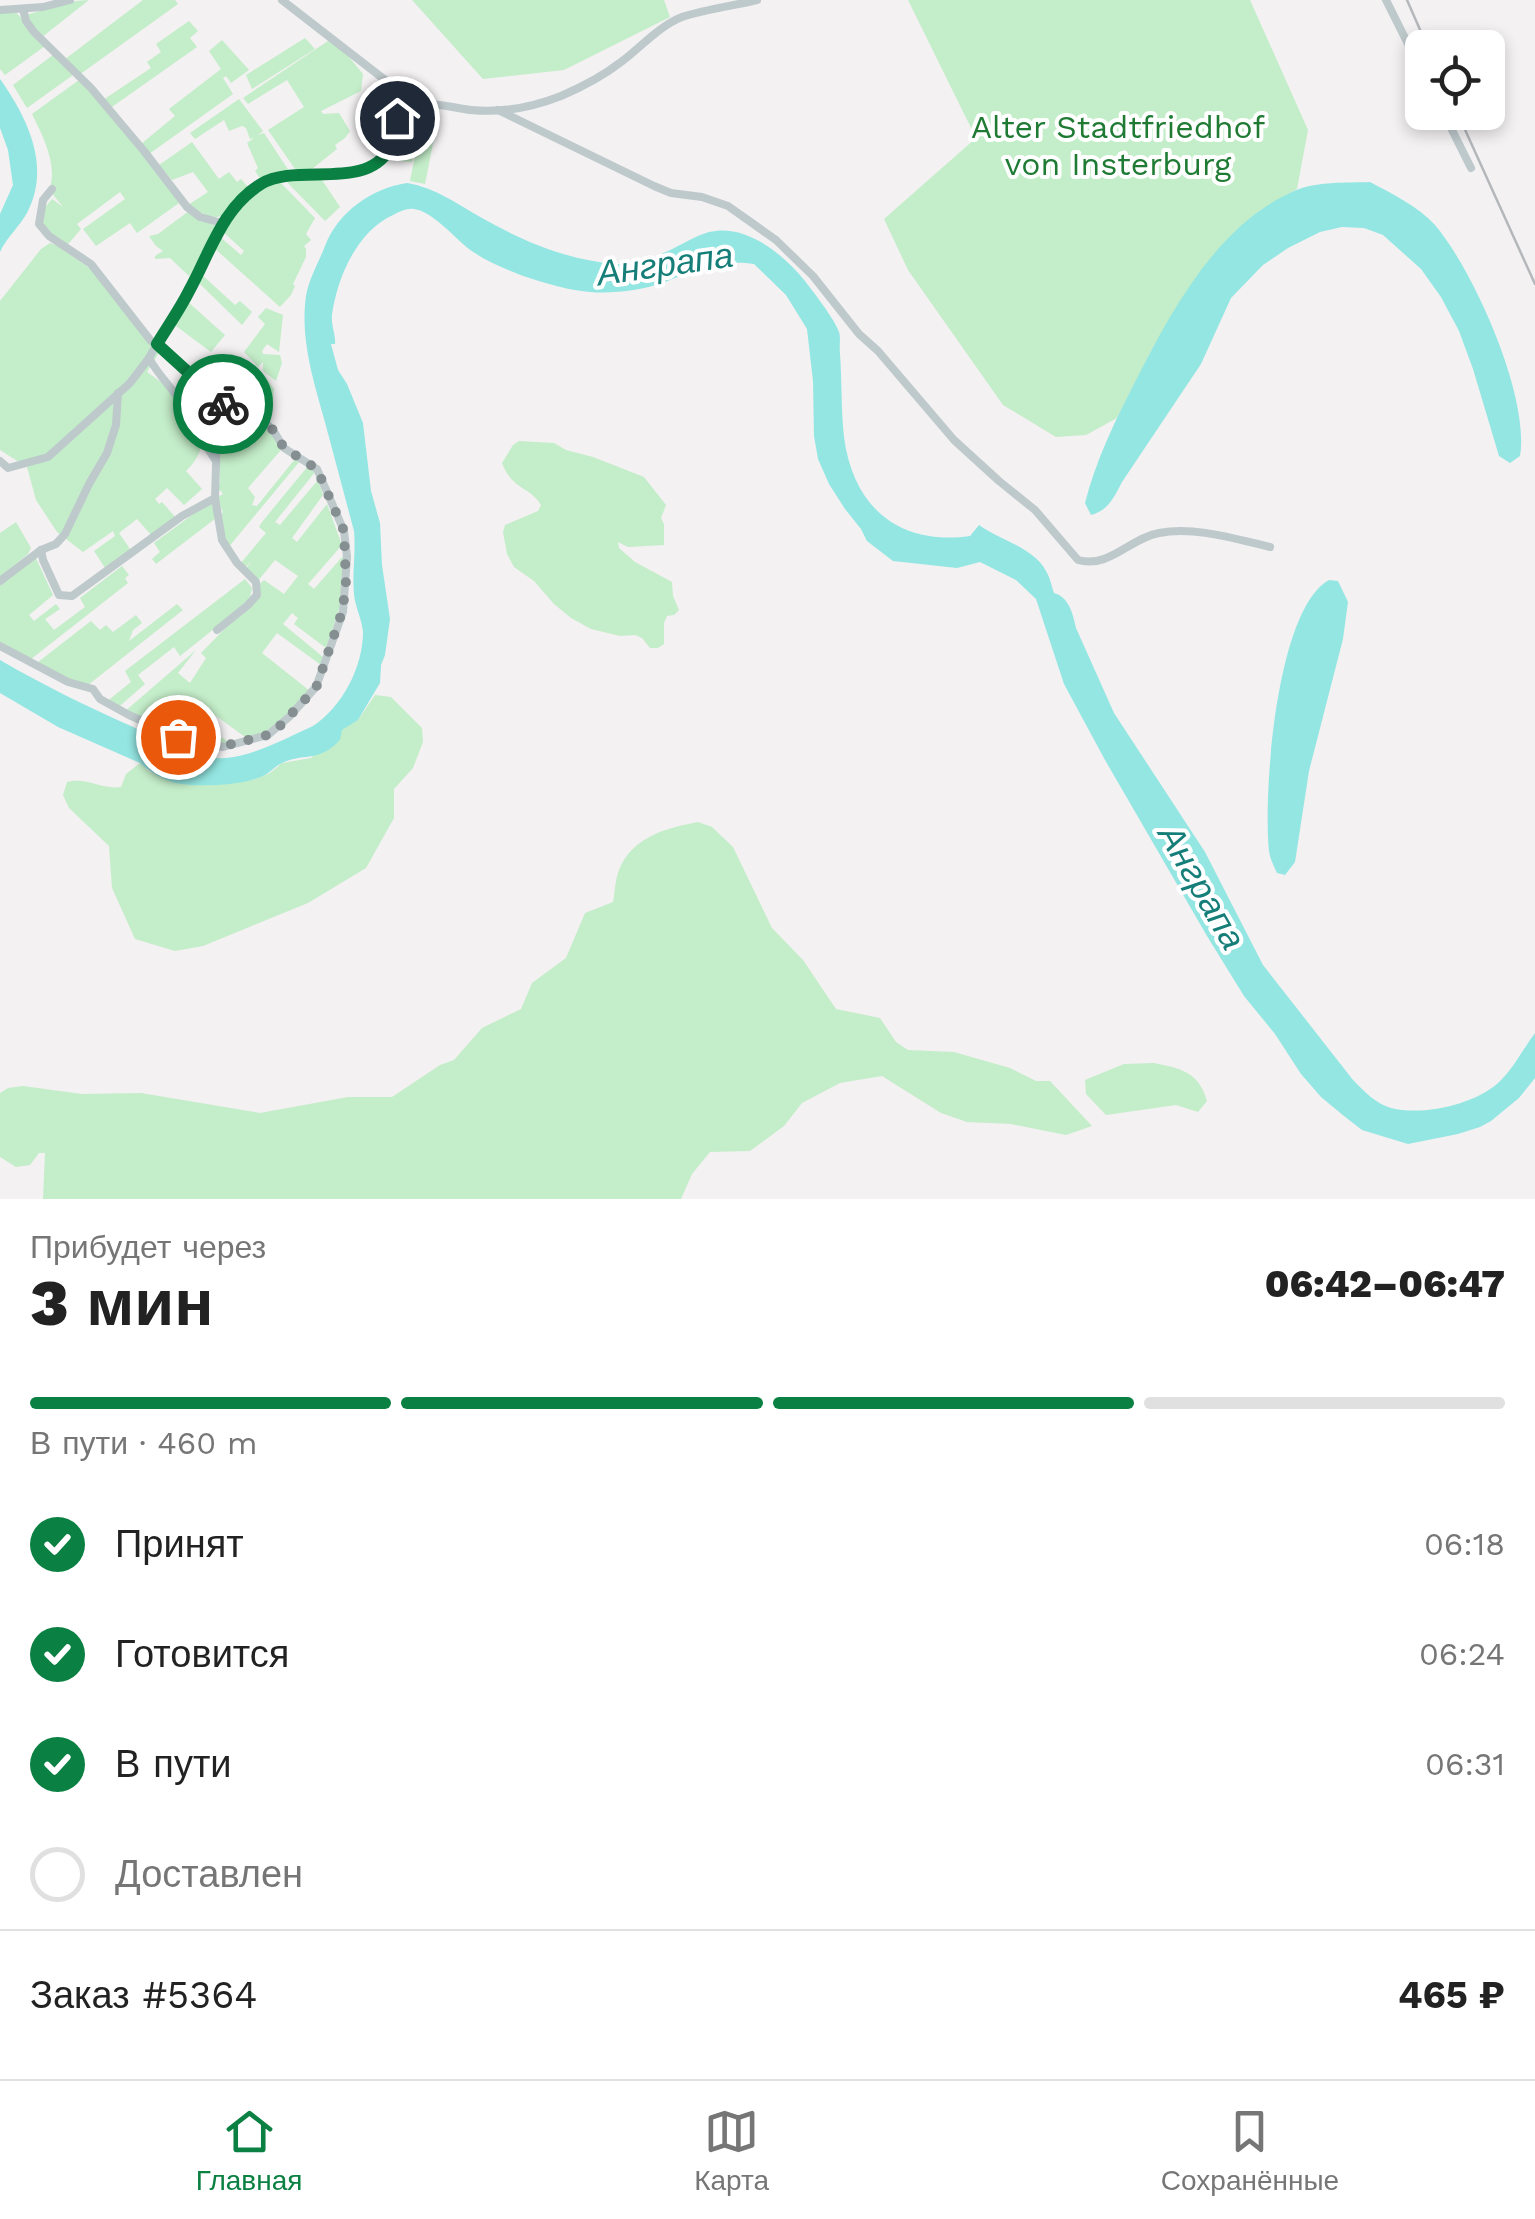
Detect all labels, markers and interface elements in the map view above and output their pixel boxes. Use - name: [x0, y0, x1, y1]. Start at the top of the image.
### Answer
- map controls: [1405, 30, 1505, 130]
- button: locate: [1405, 30, 1505, 130]
- pin: [355, 76, 440, 161]
- icon: home: [370, 91, 425, 146]
- park label: Alter Stadtfriedhof von Insterburg: [971, 108, 1266, 183]
- water label: Анграпа: [592, 234, 736, 295]
- courier: [173, 354, 273, 454]
- icon: bike: [196, 377, 251, 432]
- pin: [136, 695, 221, 780]
- icon: bag: [151, 710, 206, 765]
- water label: Анграпа: [1149, 815, 1254, 957]
- text: Прибудет через: [30, 1228, 266, 1266]
- text: 06:42–06:47: [1265, 1262, 1505, 1306]
- text: 3 мин: [30, 1265, 213, 1341]
- text: В пути · 460 m: [30, 1424, 258, 1462]
- icon: check: [30, 1517, 85, 1572]
- text: Принят: [115, 1522, 244, 1566]
- text: 06:18: [1424, 1525, 1505, 1563]
- icon: check: [30, 1627, 85, 1682]
- text: Готовится: [115, 1632, 289, 1676]
- text: 06:24: [1419, 1635, 1505, 1673]
- icon: check: [30, 1737, 85, 1792]
- text: В пути: [115, 1742, 232, 1786]
- text: 06:31: [1425, 1745, 1505, 1783]
- text: Доставлен: [115, 1852, 303, 1896]
- text: Заказ #5364: [30, 1973, 258, 2017]
- text: 465 ₽: [1398, 1973, 1505, 2017]
- tab: Главная: [196, 2104, 302, 2197]
- tab: Карта: [694, 2104, 769, 2197]
- tab: Сохранённые: [1161, 2104, 1339, 2197]

